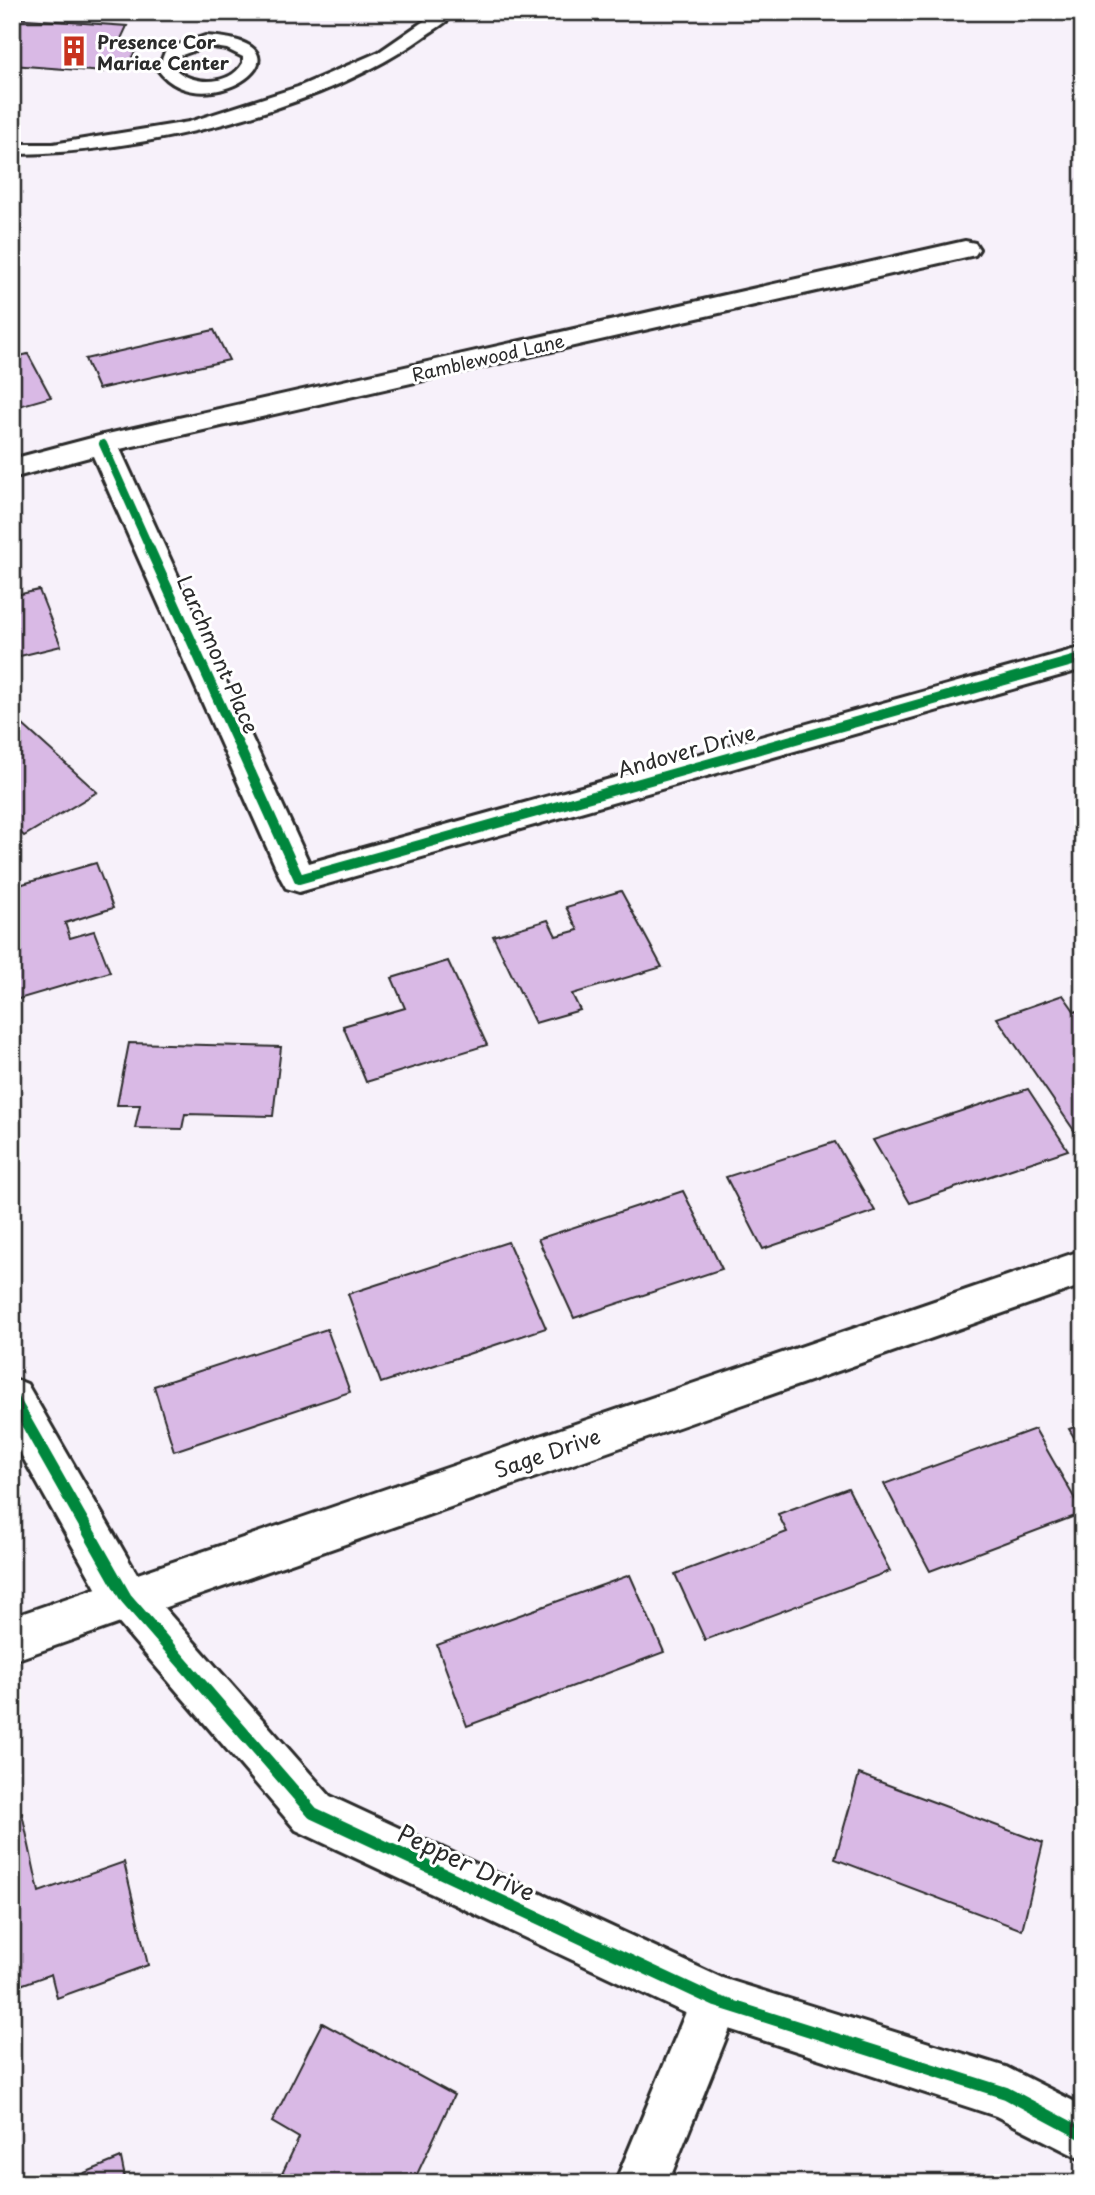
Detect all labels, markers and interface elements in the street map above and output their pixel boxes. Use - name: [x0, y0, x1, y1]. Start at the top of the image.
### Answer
- place label: Presence Cor Mariae Center: [97, 28, 230, 76]
- building icon: Presence Cor Mariae Center: [57, 34, 91, 68]
- street label: Ramblewood Lane: [409, 326, 567, 388]
- street label: Larchmont Place: [170, 570, 268, 738]
- street label: Andover Drive: [613, 715, 759, 785]
- street label: Sage Drive: [490, 1419, 604, 1485]
- street label: Pepper Drive: [392, 1814, 542, 1910]

